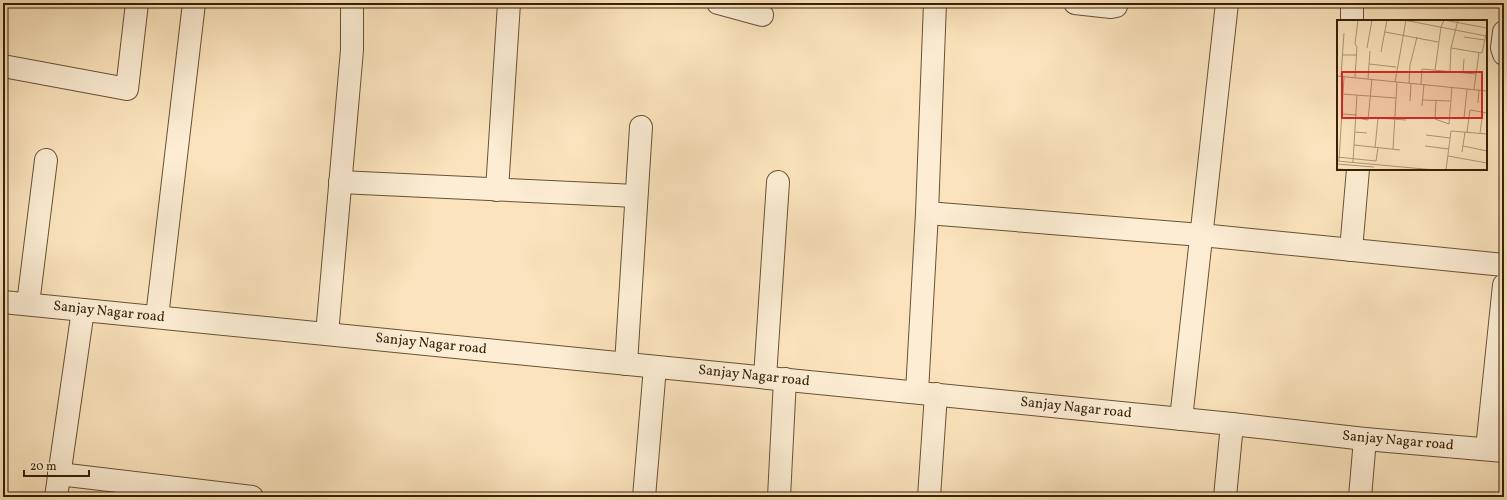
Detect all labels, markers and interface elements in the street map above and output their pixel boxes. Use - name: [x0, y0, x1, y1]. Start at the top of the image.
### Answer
- inset map: [1337, 20, 1487, 170]
- street label: Sanjay Nagar road: [52, 297, 166, 327]
- street label: Sanjay Nagar road: [374, 329, 488, 359]
- street label: Sanjay Nagar road: [697, 361, 811, 391]
- street label: Sanjay Nagar road: [1019, 393, 1133, 423]
- street label: Sanjay Nagar road: [1341, 427, 1455, 455]
- scale bar: [24, 452, 89, 478]
- text: 20 m: [30, 459, 57, 475]

